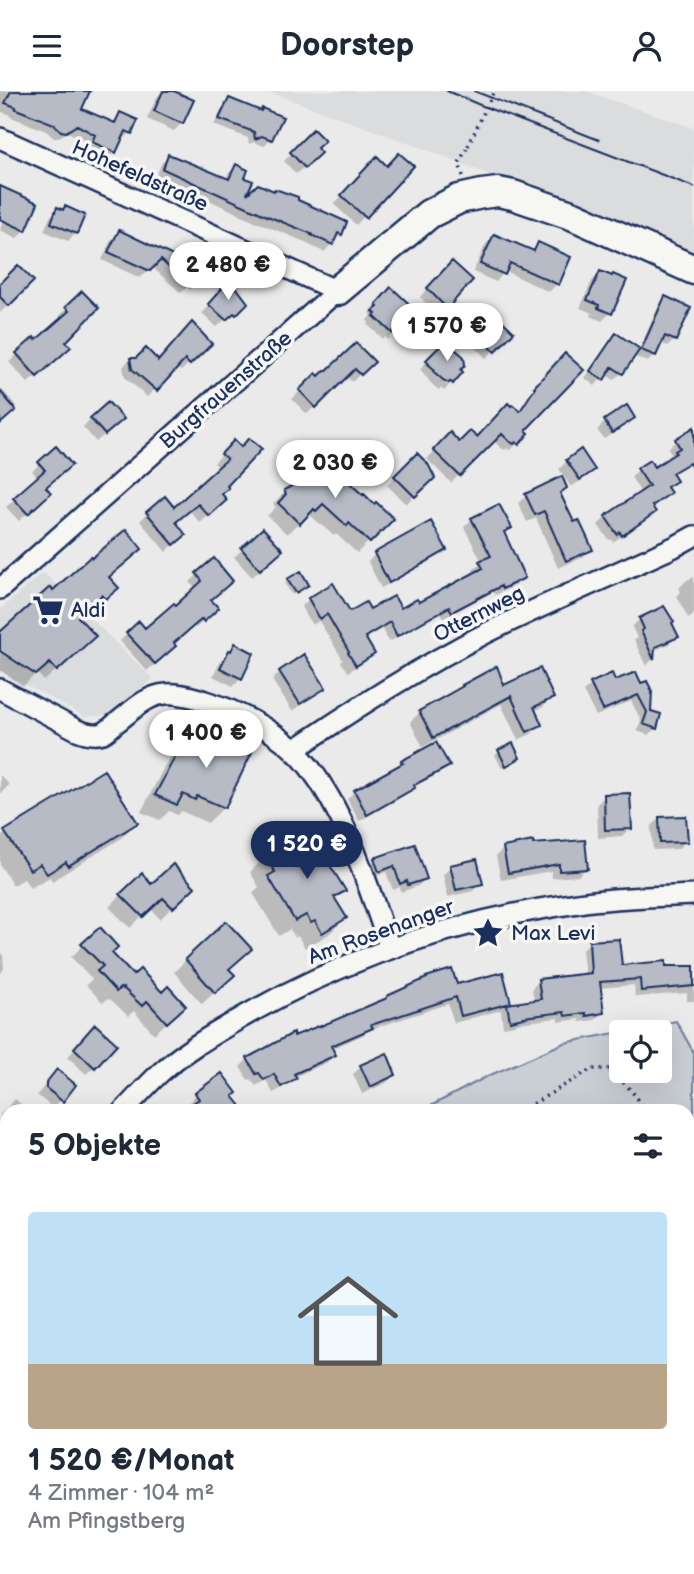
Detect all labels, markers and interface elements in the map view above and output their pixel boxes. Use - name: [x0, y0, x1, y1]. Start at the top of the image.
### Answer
- text: Doorstep: [280, 26, 414, 65]
- icon: menu: [28, 27, 66, 65]
- icon: person: [628, 27, 666, 65]
- street label: Hohefeldstraße: [68, 135, 212, 217]
- pin: 2 480 €: [163, 243, 293, 302]
- text: 2 480 €: [185, 251, 271, 279]
- pin: 1 570 €: [382, 303, 512, 363]
- text: 1 570 €: [407, 312, 487, 340]
- street label: Burgfrauenstraße: [155, 326, 297, 454]
- pin: 2 030 €: [270, 441, 400, 500]
- text: 2 030 €: [292, 449, 378, 477]
- street label: Otternweg: [429, 581, 529, 647]
- supermarket icon: Aldi: [31, 593, 65, 627]
- place label: Aldi: [71, 598, 105, 623]
- pin: 1 400 €: [141, 711, 271, 770]
- text: 1 400 €: [165, 719, 247, 747]
- pin: 1 520 €: [242, 821, 372, 881]
- text: 1 520 €: [267, 830, 347, 858]
- street label: Am Rosenanger: [305, 894, 458, 970]
- place icon: Max Levi: [471, 916, 505, 950]
- place label: Max Levi: [511, 921, 595, 946]
- map controls: [609, 1020, 672, 1083]
- button: locate: [609, 1020, 672, 1083]
- icon: filters: [629, 1127, 667, 1165]
- text: 5 Objekte: [28, 1128, 161, 1164]
- icon: home: [285, 1258, 411, 1384]
- text: 1 520 €/Monat: [28, 1443, 234, 1479]
- text: 4 Zimmer · 104 m²: [28, 1479, 214, 1507]
- text: Am Pfingstberg: [28, 1507, 185, 1535]

